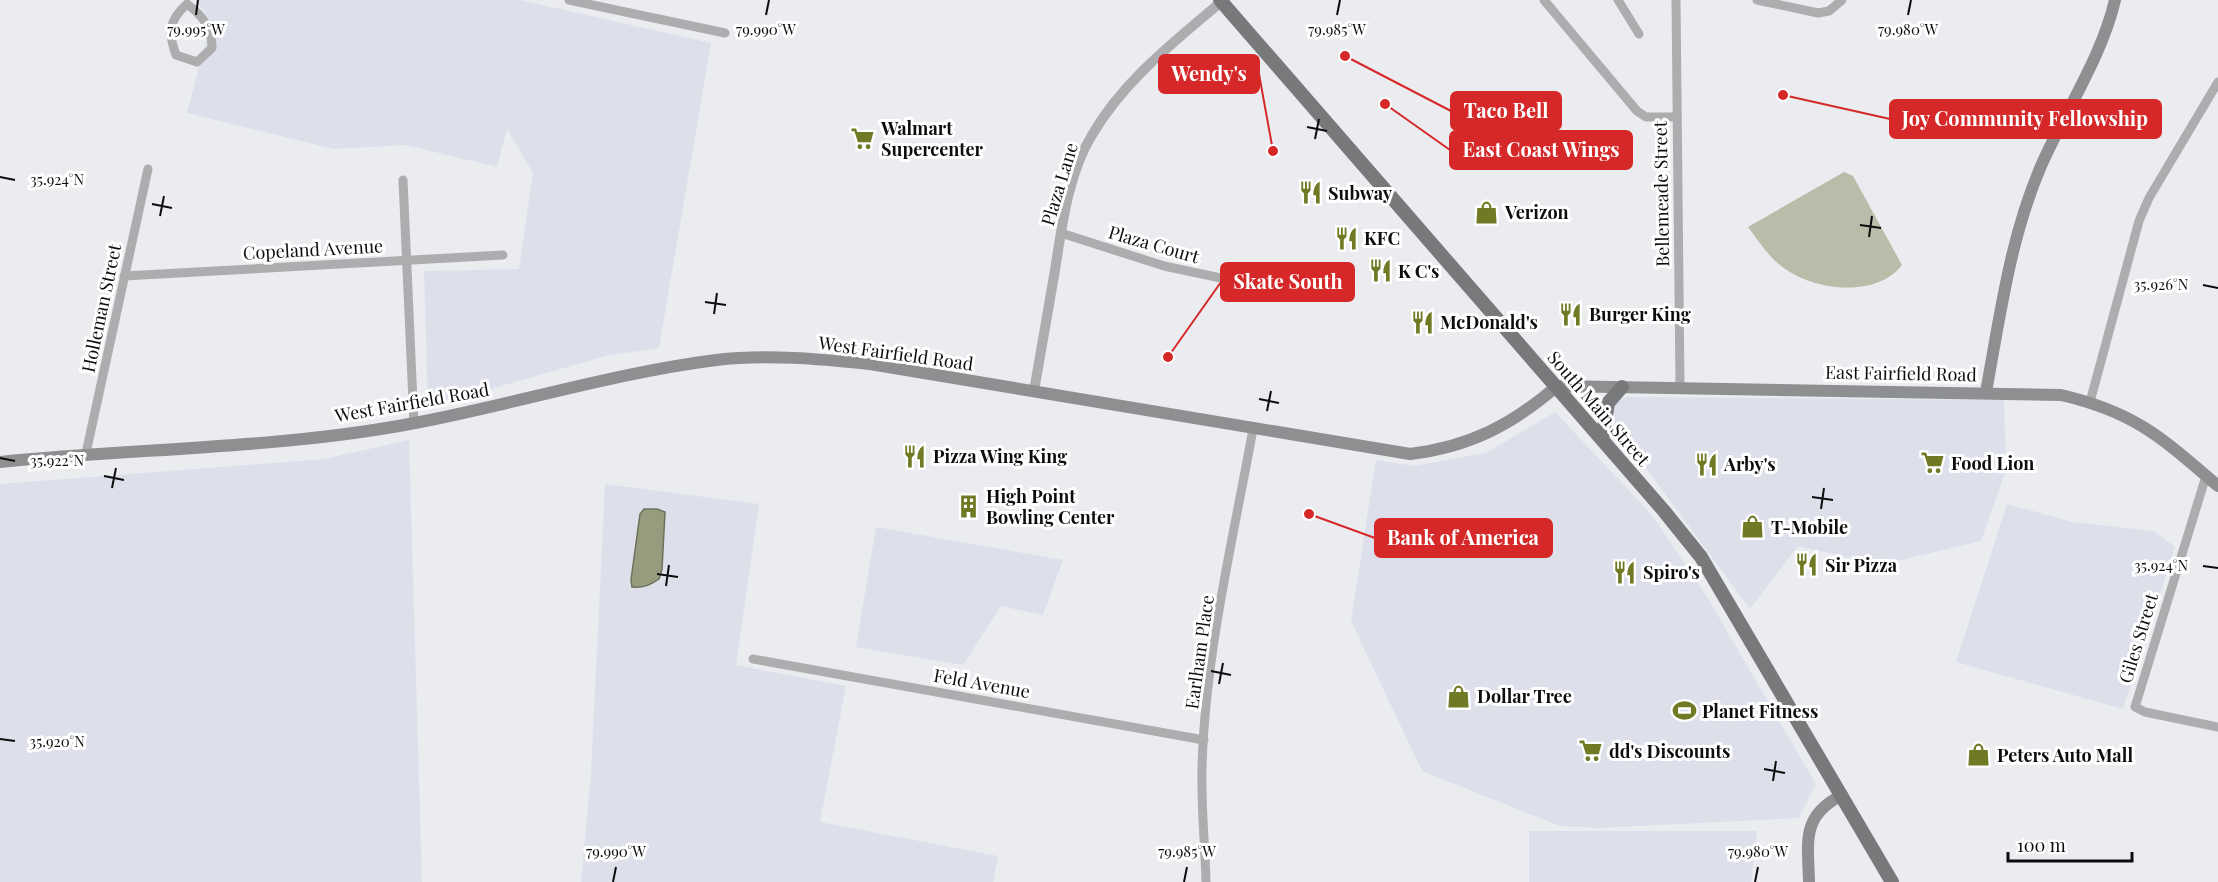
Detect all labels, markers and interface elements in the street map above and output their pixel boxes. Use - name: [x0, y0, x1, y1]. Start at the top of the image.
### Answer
- text: 79.995°W: [167, 19, 225, 39]
- text: 79.990°W: [736, 19, 796, 39]
- text: 79.985°W: [1308, 19, 1366, 39]
- text: 79.980°W: [1878, 19, 1938, 39]
- callout: Wendy's: [1159, 55, 1259, 93]
- text: Wendy's: [1170, 59, 1247, 86]
- callout: Taco Bell: [1451, 92, 1561, 130]
- text: Taco Bell: [1463, 96, 1549, 123]
- callout: Joy Community Fellowship: [1890, 100, 2161, 138]
- text: Joy Community Fellowship: [1901, 104, 2148, 131]
- place label: Walmart Supercenter: [880, 116, 984, 161]
- street label: Bellemeade Street: [1648, 120, 1674, 267]
- supermarket icon: Walmart Supercenter: [850, 125, 876, 151]
- callout: East Coast Wings: [1450, 131, 1632, 169]
- text: East Coast Wings: [1462, 135, 1620, 162]
- street label: Plaza Lane: [1035, 140, 1083, 228]
- text: 35.924°N: [30, 169, 84, 189]
- restaurant icon: Subway: [1297, 180, 1323, 206]
- place label: Subway: [1328, 181, 1393, 205]
- shop icon: Verizon: [1474, 199, 1500, 225]
- place label: Verizon: [1504, 200, 1569, 224]
- street label: Plaza Court: [1106, 220, 1203, 269]
- restaurant icon: KFC: [1333, 225, 1359, 251]
- place label: KFC: [1364, 226, 1400, 250]
- street label: Copeland Avenue: [242, 233, 384, 265]
- street label: Holleman Street: [76, 241, 126, 374]
- restaurant icon: K C's: [1367, 258, 1393, 284]
- place label: K C's: [1398, 259, 1439, 283]
- callout: Skate South: [1221, 263, 1354, 301]
- text: Skate South: [1233, 267, 1343, 294]
- text: 35.926°N: [2134, 274, 2189, 294]
- restaurant icon: Burger King: [1558, 301, 1584, 327]
- place label: Burger King: [1589, 302, 1691, 326]
- restaurant icon: McDonald's: [1409, 309, 1435, 335]
- place label: McDonald's: [1440, 310, 1538, 334]
- street label: West Fairfield Road: [816, 330, 975, 376]
- street label: South Main Street: [1542, 345, 1656, 471]
- street label: East Fairfield Road: [1825, 360, 1978, 386]
- street label: West Fairfield Road: [332, 377, 491, 428]
- restaurant icon: Pizza Wing King: [902, 443, 928, 469]
- place label: Pizza Wing King: [933, 444, 1067, 468]
- text: 35.922°N: [30, 450, 84, 470]
- supermarket icon: Food Lion: [1920, 450, 1946, 476]
- restaurant icon: Arby's: [1693, 451, 1719, 477]
- place label: Food Lion: [1951, 451, 2034, 475]
- place label: Arby's: [1723, 452, 1776, 476]
- place label: High Point Bowling Center: [986, 484, 1115, 529]
- building icon: High Point Bowling Center: [955, 493, 981, 519]
- shop icon: T-Mobile: [1740, 514, 1766, 540]
- place label: T-Mobile: [1771, 515, 1848, 539]
- callout: Bank of America: [1375, 519, 1552, 557]
- text: Bank of America: [1387, 523, 1540, 550]
- restaurant icon: Sir Pizza: [1794, 552, 1820, 578]
- place label: Sir Pizza: [1825, 553, 1898, 577]
- text: 35.924°N: [2134, 555, 2188, 575]
- restaurant icon: Spiro's: [1612, 559, 1638, 585]
- place label: Spiro's: [1643, 560, 1700, 584]
- street label: Giles Street: [2113, 589, 2163, 686]
- street label: Earlham Place: [1179, 593, 1219, 711]
- street label: Feld Avenue: [932, 663, 1032, 703]
- shop icon: Dollar Tree: [1446, 683, 1472, 709]
- place label: Dollar Tree: [1477, 684, 1572, 708]
- sports icon: Planet Fitness: [1671, 698, 1697, 724]
- place label: Planet Fitness: [1702, 699, 1818, 723]
- text: 35.920°N: [29, 731, 85, 751]
- supermarket icon: dd's Discounts: [1578, 738, 1604, 764]
- place label: dd's Discounts: [1609, 739, 1730, 763]
- shop icon: Peters Auto Mall: [1966, 742, 1992, 768]
- place label: Peters Auto Mall: [1997, 743, 2133, 767]
- scale bar: [2008, 825, 2132, 863]
- text: 100 m: [2017, 833, 2066, 857]
- text: 79.990°W: [586, 841, 646, 861]
- text: 79.985°W: [1158, 841, 1216, 861]
- text: 79.980°W: [1728, 841, 1788, 861]

